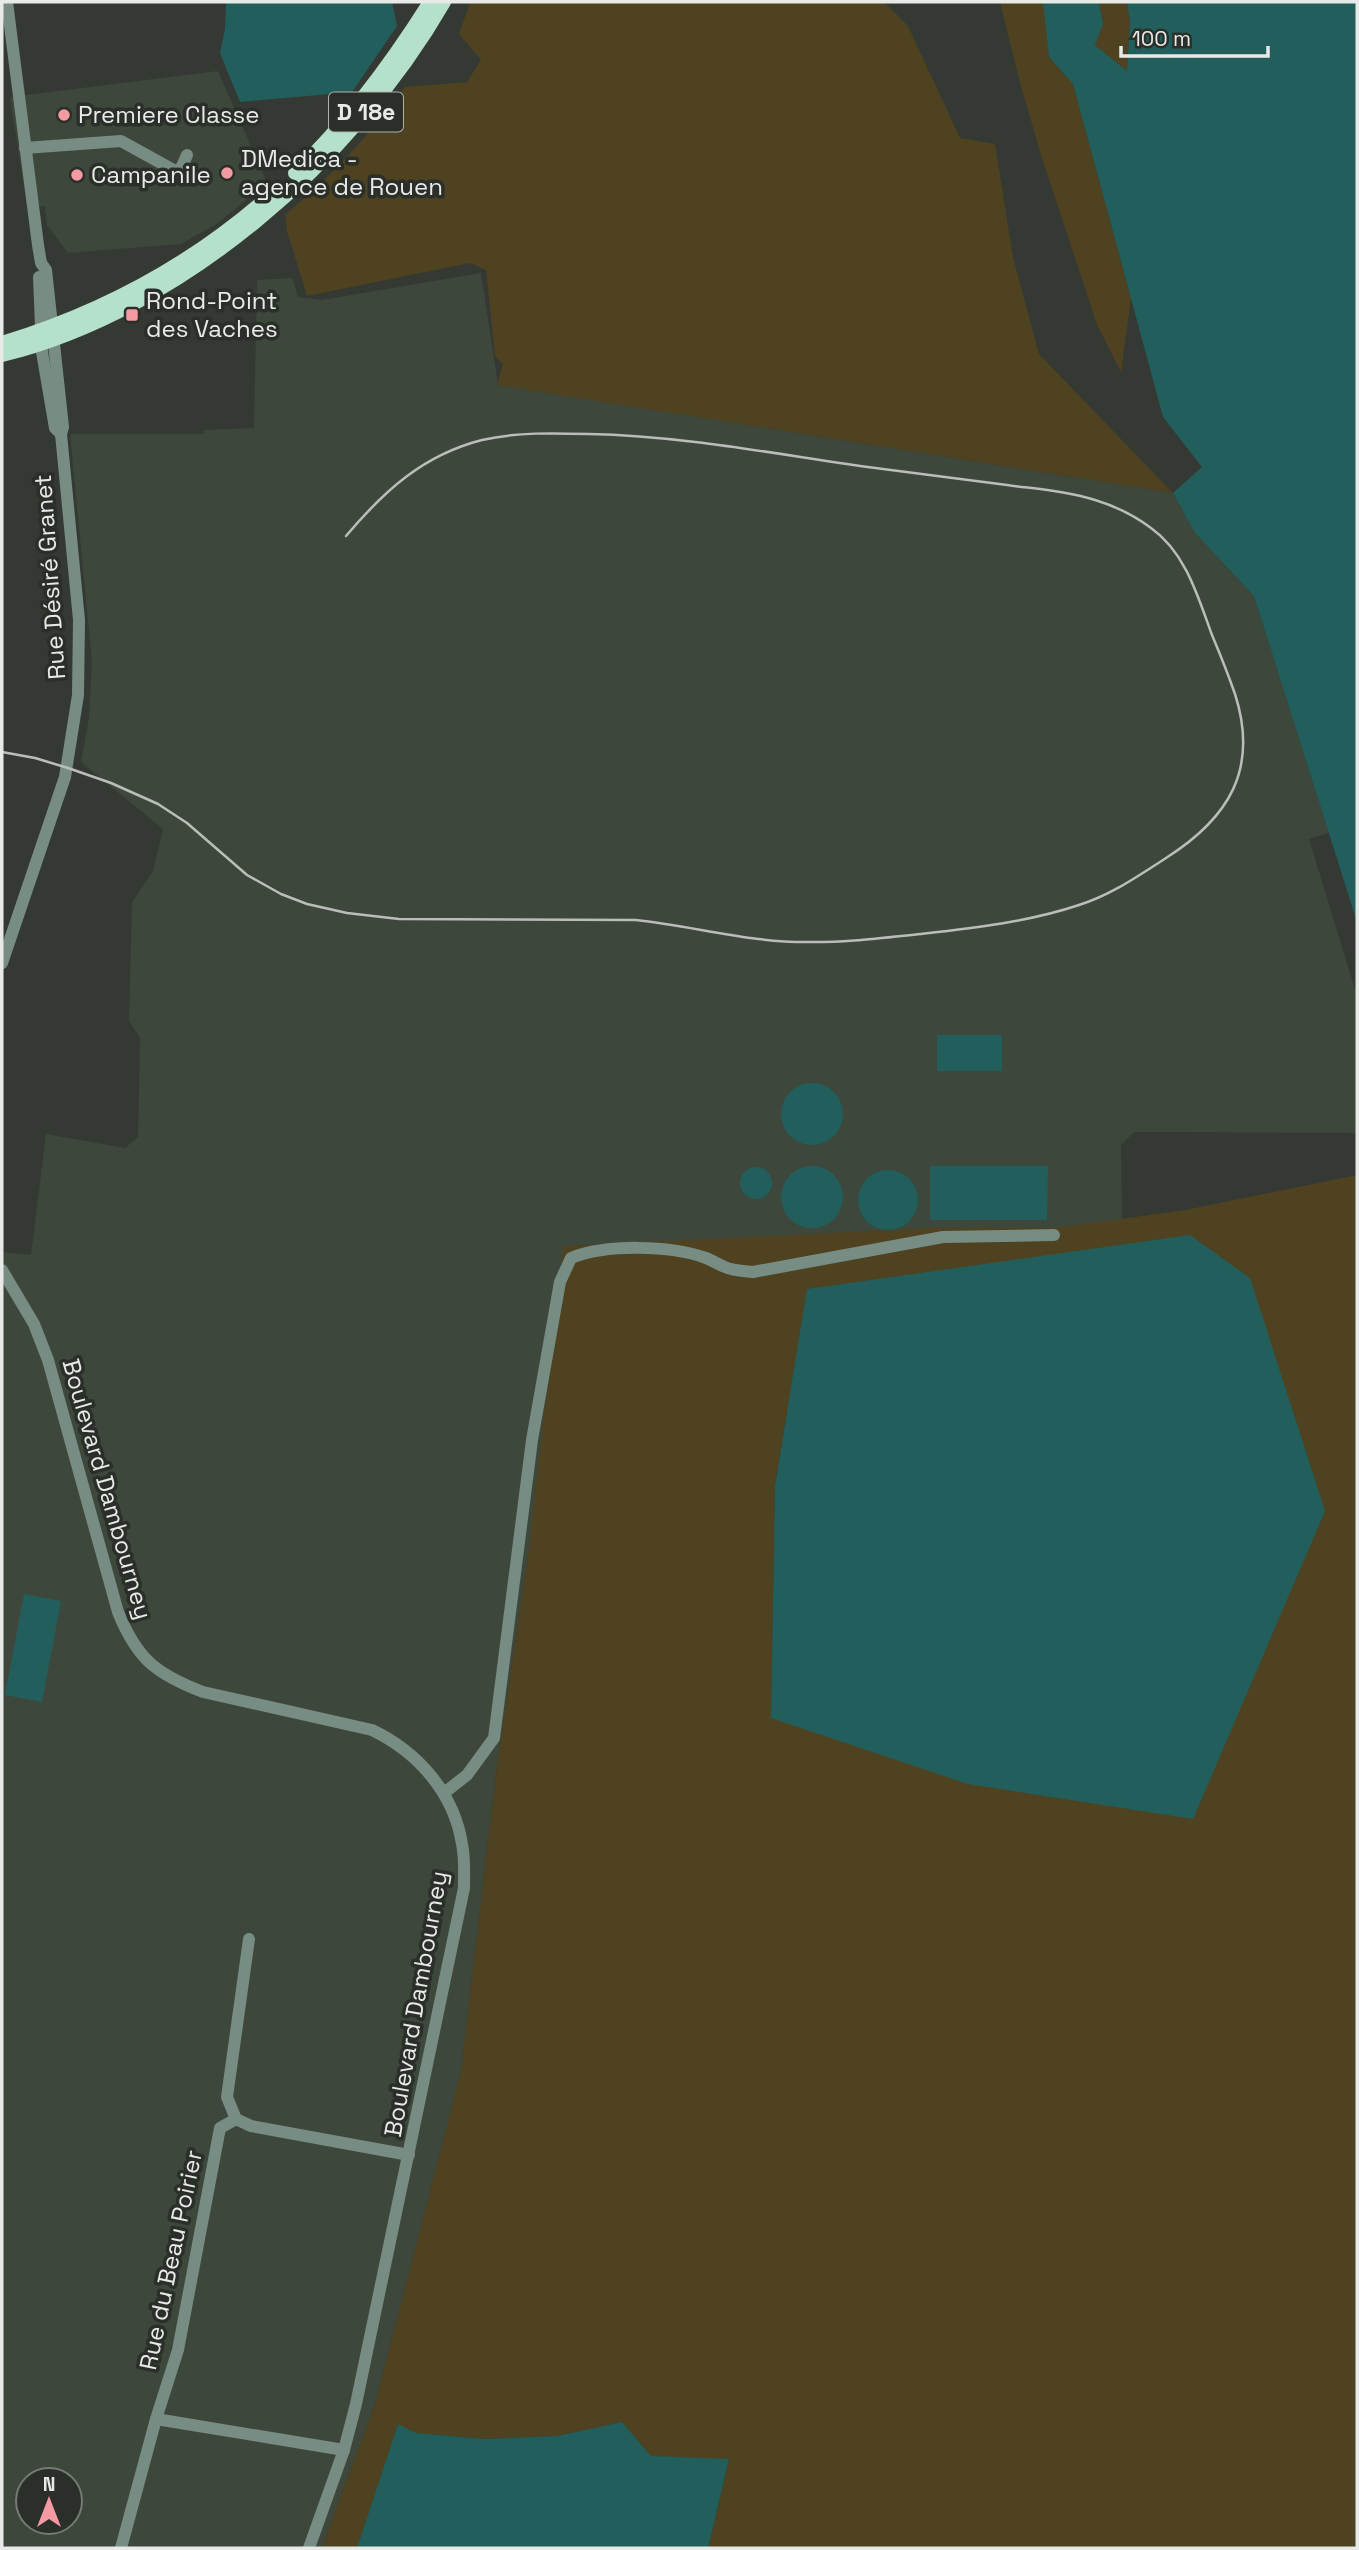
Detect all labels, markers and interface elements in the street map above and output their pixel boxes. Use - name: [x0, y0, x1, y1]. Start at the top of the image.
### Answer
- scale bar: [1121, 14, 1268, 58]
- text: 100 m: [1132, 25, 1191, 52]
- road number: D 18e: [329, 92, 403, 132]
- place label: Premiere Classe: [78, 99, 259, 130]
- marker: Premiere Classe: [56, 107, 72, 123]
- place label: DMedica - agence de Rouen: [241, 143, 443, 202]
- place label: Campanile: [91, 159, 211, 190]
- marker: DMedica - agence de Rouen: [219, 165, 235, 181]
- marker: Campanile: [69, 167, 85, 183]
- place label: Rond-Point des Vaches: [146, 285, 278, 344]
- marker: Rond-Point des Vaches: [124, 307, 140, 323]
- street label: Rue Désiré Granet: [27, 473, 72, 681]
- street label: Boulevard Dambourney: [55, 1355, 160, 1623]
- street label: Boulevard Dambourney: [377, 1868, 454, 2139]
- street label: Rue du Beau Poirier: [132, 2147, 209, 2373]
- north arrow: [14, 2466, 84, 2536]
- text: N: [43, 2472, 55, 2497]

